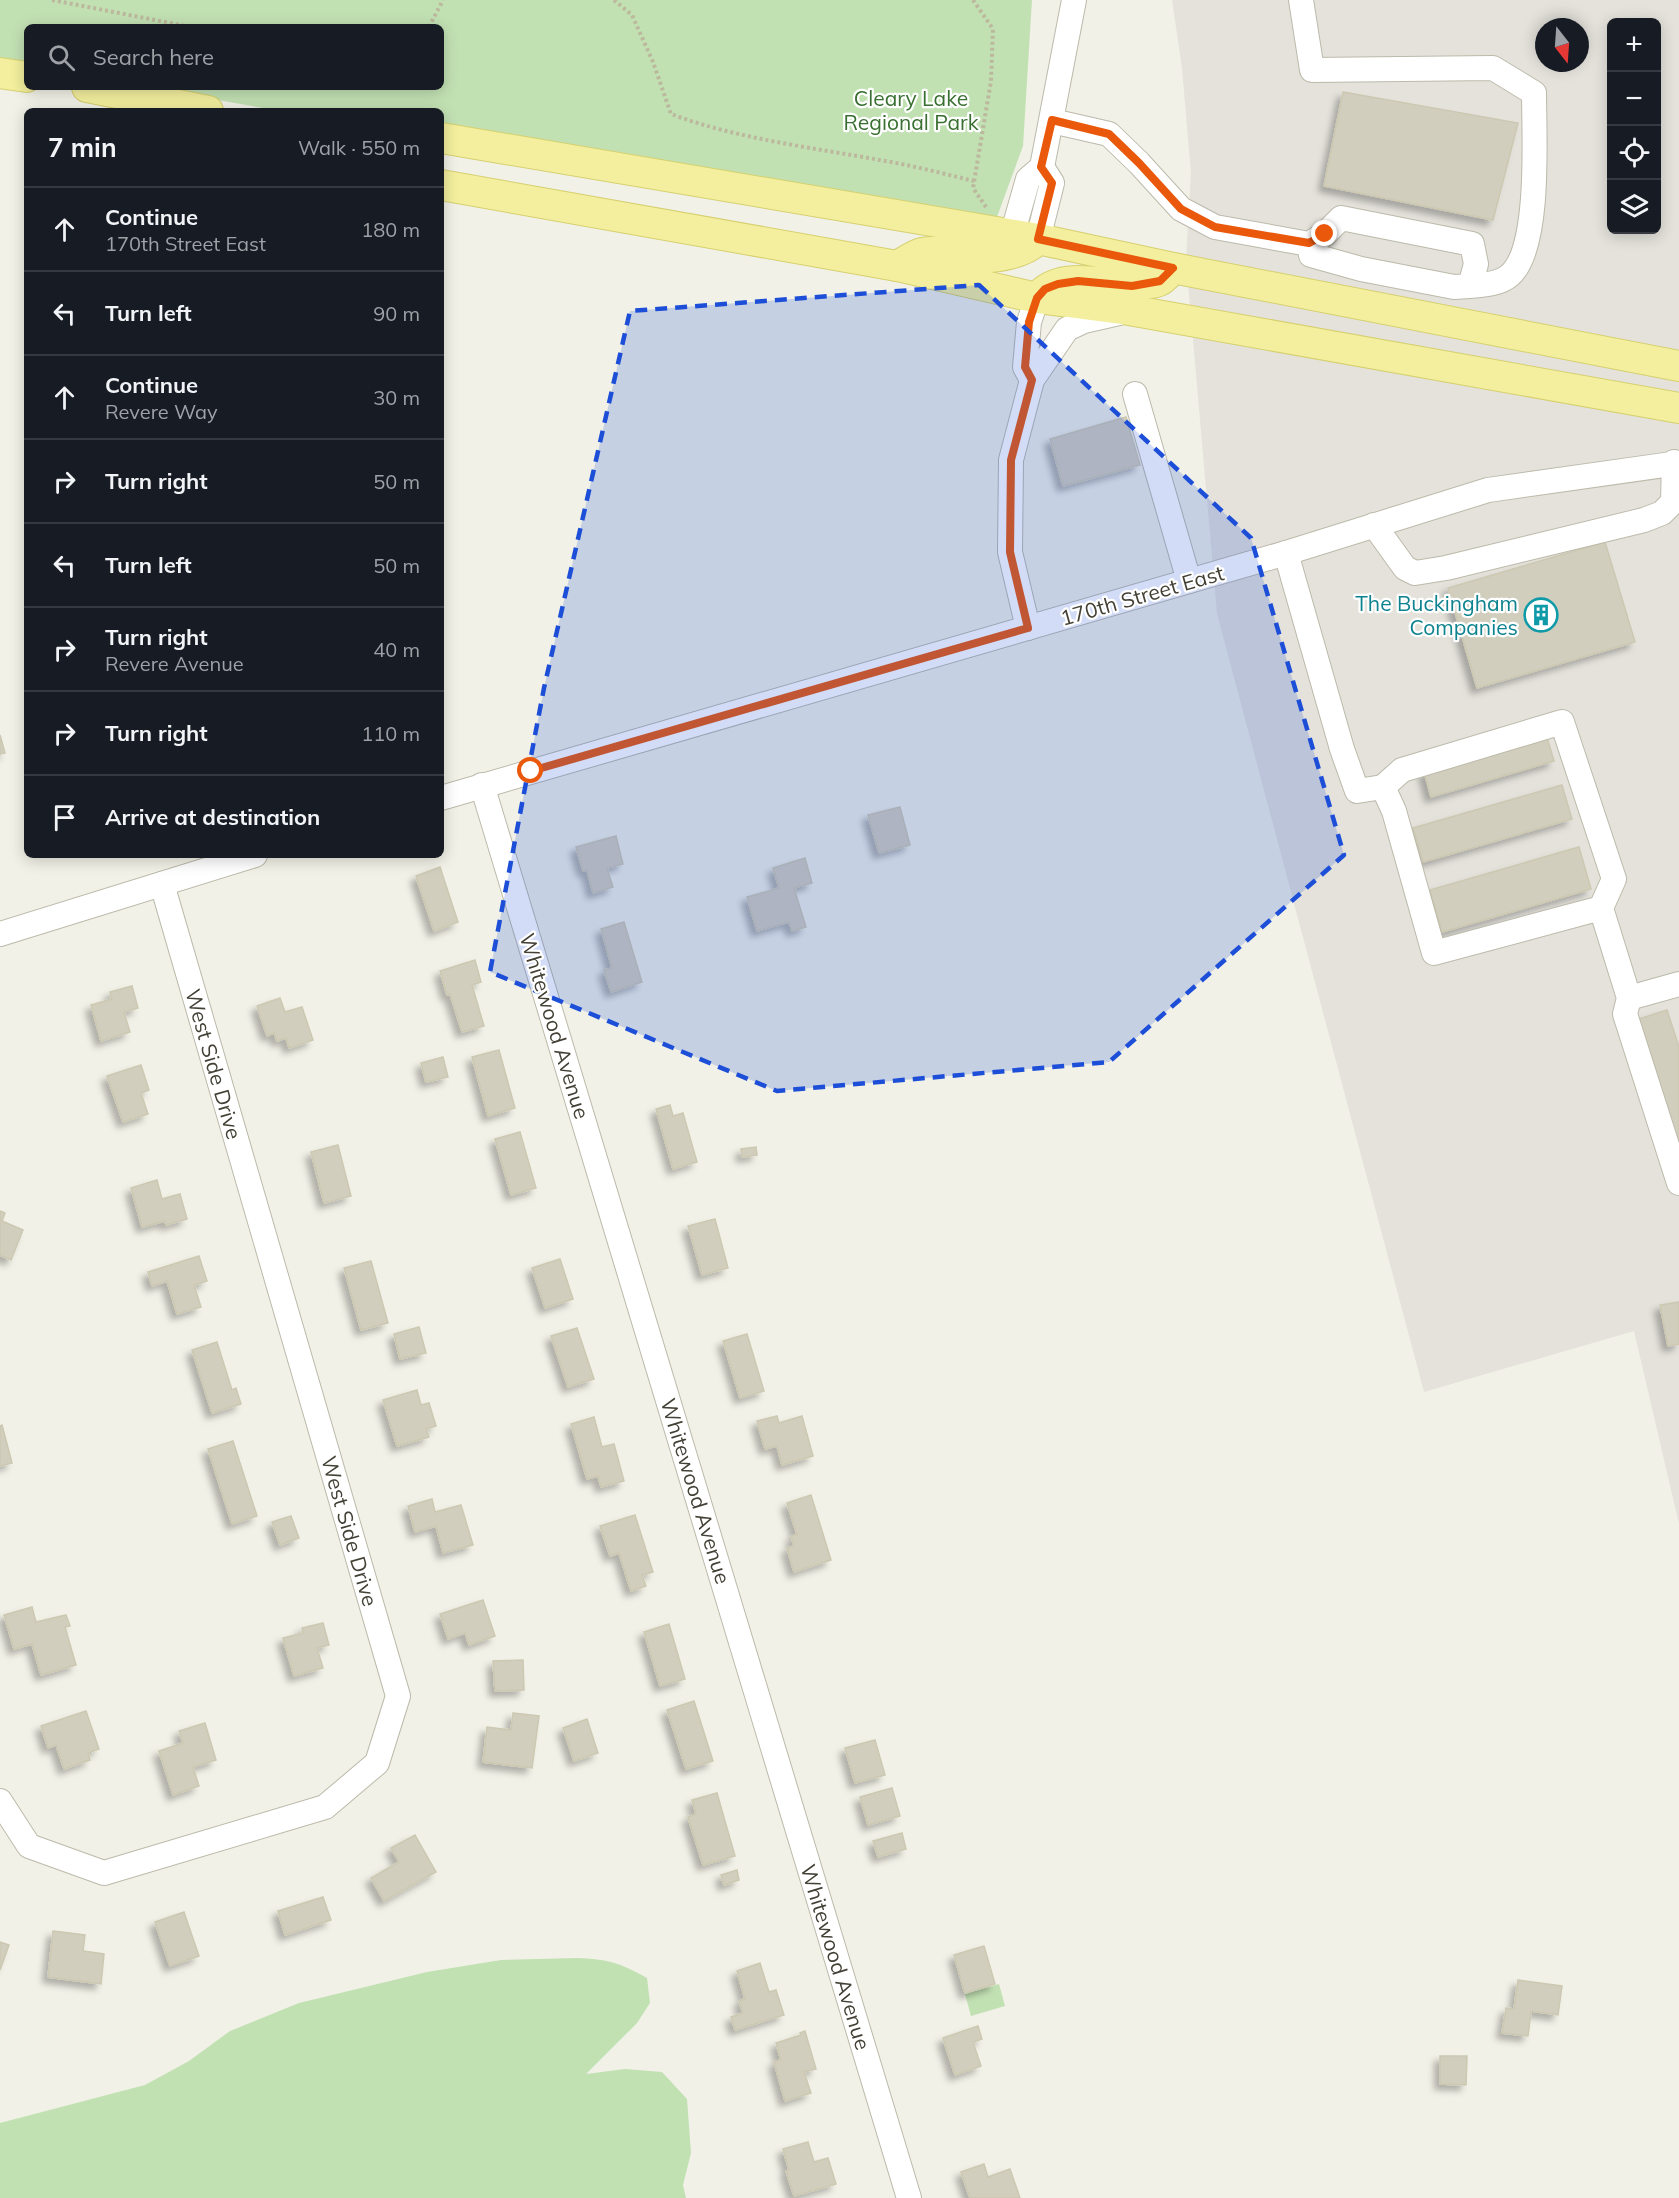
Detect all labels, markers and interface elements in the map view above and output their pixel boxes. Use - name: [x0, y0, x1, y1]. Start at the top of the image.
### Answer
- north arrow: [1535, 18, 1589, 72]
- map controls: [1607, 18, 1661, 234]
- button: +: [1607, 18, 1661, 72]
- search box: [24, 24, 444, 90]
- icon: search: [45, 41, 78, 74]
- text: Search here: [93, 43, 214, 71]
- button: −: [1607, 72, 1661, 126]
- park label: Cleary Lake Regional Park: [844, 85, 979, 135]
- button: locate: [1607, 126, 1661, 180]
- text: 7 min: [48, 131, 117, 164]
- text: Walk · 550 m: [298, 135, 420, 160]
- button: layers: [1607, 180, 1661, 234]
- text: Continue: [105, 203, 198, 231]
- icon: ahead: [48, 213, 81, 246]
- text: 180 m: [361, 217, 420, 242]
- route end: [1311, 220, 1337, 246]
- text: 170th Street East: [105, 231, 266, 256]
- icon: left: [48, 297, 81, 330]
- text: Turn left: [105, 299, 192, 327]
- text: 90 m: [373, 301, 420, 326]
- text: Continue: [105, 371, 198, 399]
- icon: ahead: [48, 381, 81, 414]
- text: 30 m: [373, 385, 420, 410]
- text: Revere Way: [105, 399, 218, 424]
- icon: right: [48, 465, 81, 498]
- text: Turn right: [105, 467, 208, 495]
- text: 50 m: [373, 469, 420, 494]
- icon: left: [48, 549, 81, 582]
- text: Turn left: [105, 551, 192, 579]
- text: 50 m: [373, 553, 420, 578]
- street label: 170th Street East: [1057, 559, 1227, 631]
- place label: The Buckingham Companies: [1355, 590, 1518, 640]
- building icon: The Buckingham Companies: [1523, 597, 1559, 633]
- text: Turn right: [105, 623, 208, 651]
- icon: right: [48, 633, 81, 666]
- text: 40 m: [373, 637, 420, 662]
- text: Revere Avenue: [105, 651, 244, 676]
- icon: right: [48, 717, 81, 750]
- text: Turn right: [105, 719, 208, 747]
- text: 110 m: [361, 721, 420, 746]
- route start: [517, 757, 543, 783]
- icon: arrive: [48, 801, 81, 834]
- text: Arrive at destination: [105, 803, 320, 831]
- street label: Whitewood Avenue: [514, 930, 596, 1122]
- street label: West Side Drive: [180, 986, 248, 1142]
- street label: Whitewood Avenue: [655, 1395, 737, 1587]
- street label: West Side Drive: [316, 1453, 384, 1609]
- street label: Whitewood Avenue: [795, 1861, 877, 2053]

